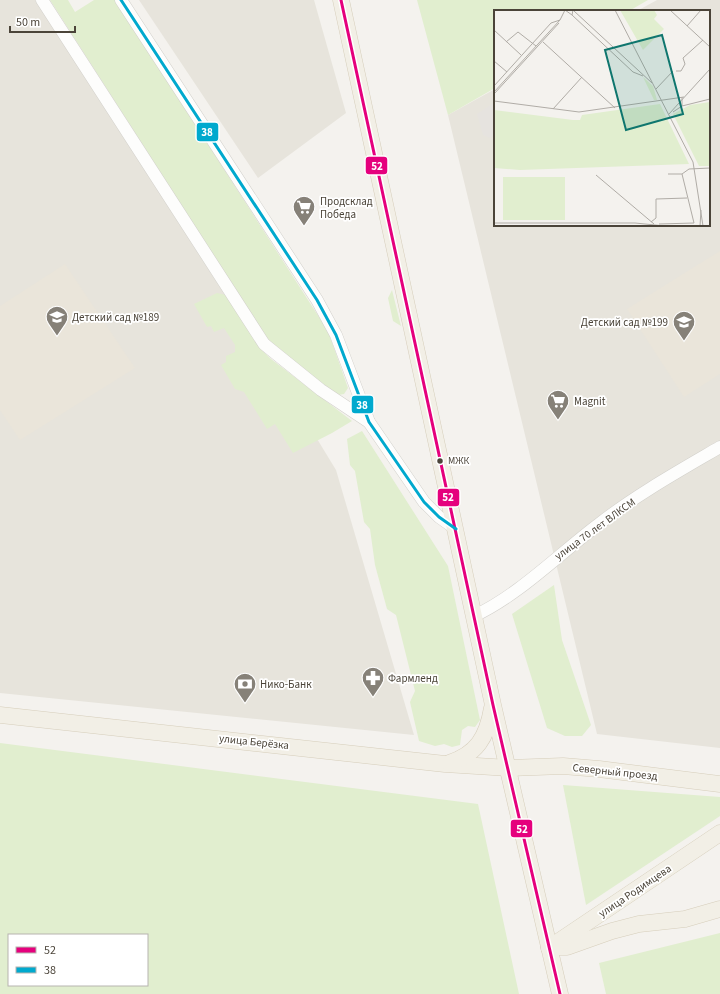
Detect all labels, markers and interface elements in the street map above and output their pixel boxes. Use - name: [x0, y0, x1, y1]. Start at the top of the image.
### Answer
- scale bar: [10, 8, 75, 34]
- inset map: [494, 10, 710, 226]
- text: 50 m: [16, 14, 40, 31]
- line badge: 38: [196, 122, 219, 142]
- text: 38: [201, 125, 213, 140]
- line badge: 52: [365, 156, 388, 175]
- text: 52: [371, 159, 383, 174]
- supermarket icon: Продсклад Победа: [291, 194, 317, 227]
- place label: Продсклад Победа: [320, 194, 373, 222]
- school or university icon: Детский сад №189: [44, 304, 70, 337]
- school or university icon: Детский сад №199: [671, 309, 697, 342]
- place label: Детский сад №189: [72, 310, 159, 325]
- place label: Детский сад №199: [581, 315, 668, 330]
- supermarket icon: Magnit: [545, 388, 571, 421]
- place label: Magnit: [574, 394, 606, 409]
- line badge: 38: [351, 395, 374, 414]
- text: 38: [356, 398, 368, 413]
- place label: МЖК: [448, 454, 470, 468]
- marker: МЖК: [435, 456, 445, 466]
- line badge: 52: [437, 488, 460, 507]
- text: 52: [442, 490, 454, 505]
- street label: улица 70 лет ВЛКСМ: [552, 495, 638, 563]
- pharmacy icon: Фармленд: [360, 665, 386, 698]
- bank icon: Нико-Банк: [232, 671, 258, 704]
- place label: Фармленд: [388, 671, 438, 686]
- place label: Нико-Банк: [260, 677, 312, 692]
- street label: улица Берёзка: [218, 731, 290, 753]
- street label: Северный проезд: [572, 760, 658, 784]
- line badge: 52: [510, 819, 533, 838]
- text: 52: [516, 822, 528, 837]
- street label: улица Родимцева: [596, 861, 674, 921]
- legend: [8, 934, 148, 986]
- text: 52: [44, 942, 56, 959]
- text: 38: [44, 962, 56, 979]

